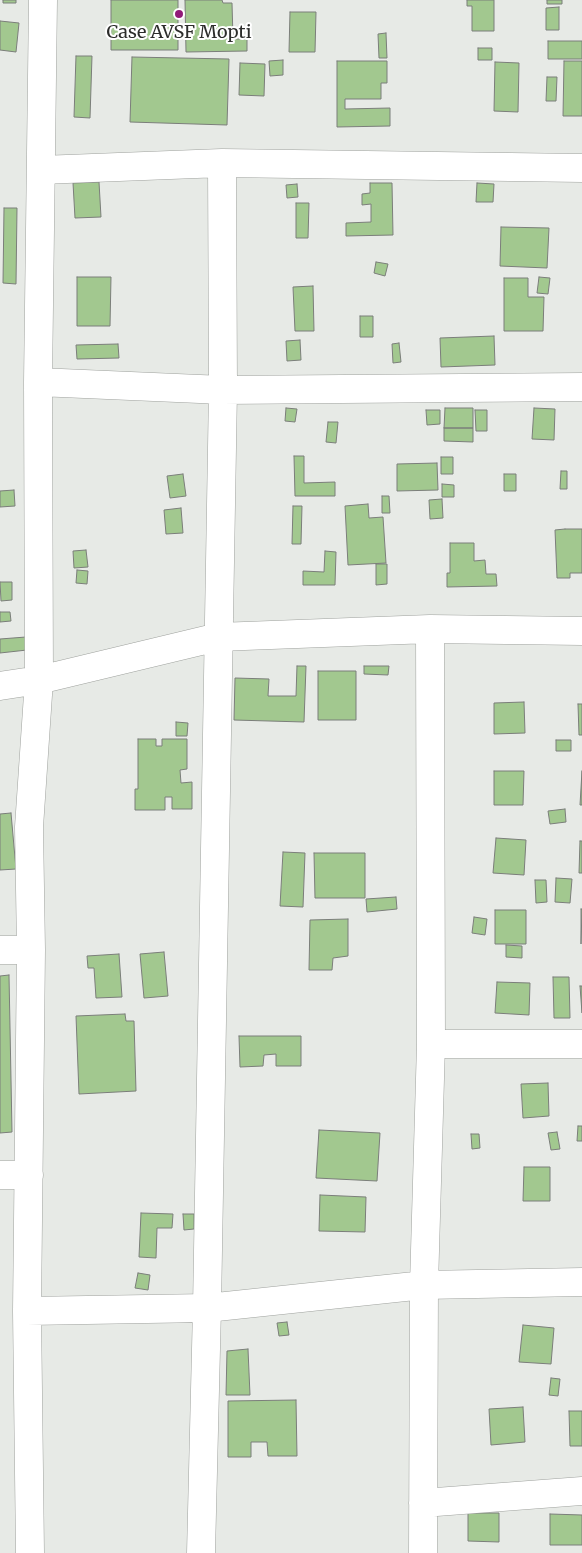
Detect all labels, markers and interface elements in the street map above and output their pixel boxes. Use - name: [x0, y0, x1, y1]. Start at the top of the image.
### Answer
- marker: Case AVSF Mopti: [173, 8, 185, 20]
- place label: Case AVSF Mopti: [106, 22, 252, 44]

